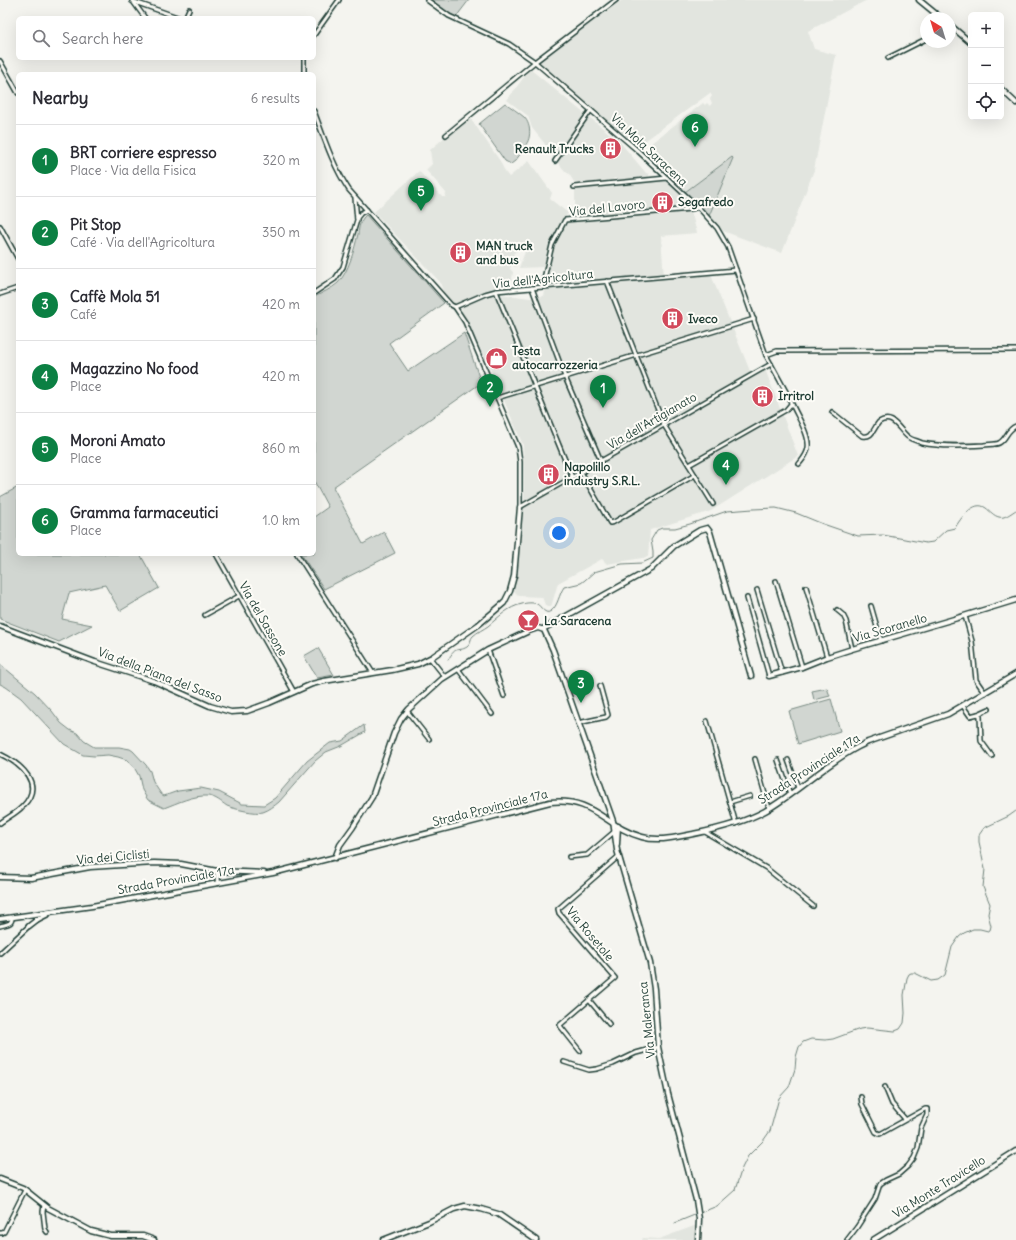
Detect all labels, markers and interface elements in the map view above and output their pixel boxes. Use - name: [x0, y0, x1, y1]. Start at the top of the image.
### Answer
- north arrow: [920, 12, 956, 48]
- map controls: [968, 12, 1004, 120]
- button: +: [968, 12, 1004, 48]
- search box: [16, 16, 316, 60]
- icon: search: [30, 27, 52, 49]
- text: Search here: [62, 29, 143, 48]
- button: −: [968, 48, 1004, 84]
- button: locate: [968, 84, 1004, 120]
- text: Nearby: [32, 87, 88, 109]
- text: 6 results: [251, 90, 300, 107]
- street label: Via Mola Saracena: [608, 110, 691, 189]
- pin: 6: [682, 114, 708, 147]
- building icon: Renault Trucks: [597, 136, 623, 162]
- place label: Renault Trucks: [515, 141, 595, 156]
- text: BRT corriere espresso: [70, 143, 217, 162]
- text: 1: [42, 152, 48, 169]
- text: 320 m: [262, 152, 300, 169]
- text: Place · Via della Fisica: [70, 162, 196, 179]
- pin: 5: [408, 178, 434, 211]
- building icon: Segafredo: [650, 189, 676, 215]
- place label: Segafredo: [678, 194, 734, 210]
- street label: Via del Lavoro: [568, 196, 646, 219]
- text: Pit Stop: [70, 215, 121, 234]
- text: 2: [41, 224, 49, 241]
- text: 350 m: [262, 224, 300, 241]
- text: Café · Via dell'Agricoltura: [70, 234, 215, 251]
- place label: MAN truck and bus: [476, 238, 533, 267]
- building icon: MAN truck and bus: [447, 240, 473, 266]
- street label: Via dell'Agricoltura: [492, 266, 594, 291]
- text: Caffè Mola 51: [70, 287, 160, 306]
- text: 3: [41, 296, 49, 313]
- text: 420 m: [262, 296, 300, 313]
- text: Café: [70, 306, 97, 323]
- building icon: Iveco: [659, 306, 685, 332]
- place label: Iveco: [688, 311, 718, 326]
- place label: Testa autocarrozzeria: [512, 343, 598, 372]
- shop icon: Testa autocarrozzeria: [484, 345, 510, 371]
- text: Magazzino No food: [70, 359, 199, 378]
- text: 4: [41, 368, 49, 385]
- text: 420 m: [262, 368, 300, 385]
- pin: 2: [477, 374, 503, 407]
- pin: 1: [590, 375, 616, 408]
- text: Place: [70, 378, 101, 395]
- building icon: Irritrol: [749, 383, 775, 409]
- place label: Irritrol: [778, 388, 814, 403]
- street label: Via dell'Artigianato: [604, 389, 699, 452]
- text: Moroni Amato: [70, 431, 165, 450]
- text: 5: [41, 440, 49, 457]
- text: 860 m: [262, 440, 300, 457]
- text: Place: [70, 450, 101, 467]
- pin: 4: [713, 452, 739, 485]
- place label: Napolillo industry S.R.L.: [564, 459, 641, 489]
- building icon: Napolillo industry S.R.L.: [535, 461, 561, 487]
- text: Gramma farmaceutici: [70, 503, 218, 522]
- text: 6: [41, 512, 49, 529]
- text: 1.0 km: [262, 512, 300, 529]
- text: Place: [70, 522, 101, 539]
- your location: [549, 523, 569, 543]
- street label: Via del Sassone: [236, 579, 291, 659]
- bar icon: La Saracena: [516, 608, 542, 634]
- street label: Via Scoranello: [851, 610, 929, 645]
- place label: La Saracena: [544, 613, 612, 628]
- street label: Via della Piana del Sasso: [96, 644, 225, 705]
- pin: 3: [568, 670, 594, 703]
- street label: Strada Provinciale 17a: [755, 730, 863, 807]
- street label: Strada Provinciale 17a: [431, 786, 549, 829]
- street label: Via dei Ciclisti: [76, 846, 150, 867]
- street label: Strada Provinciale 17a: [116, 862, 236, 897]
- street label: Via Rosetole: [563, 904, 617, 964]
- street label: Via Maleranca: [635, 981, 658, 1059]
- street label: Via Monte Travicello: [890, 1152, 988, 1221]

